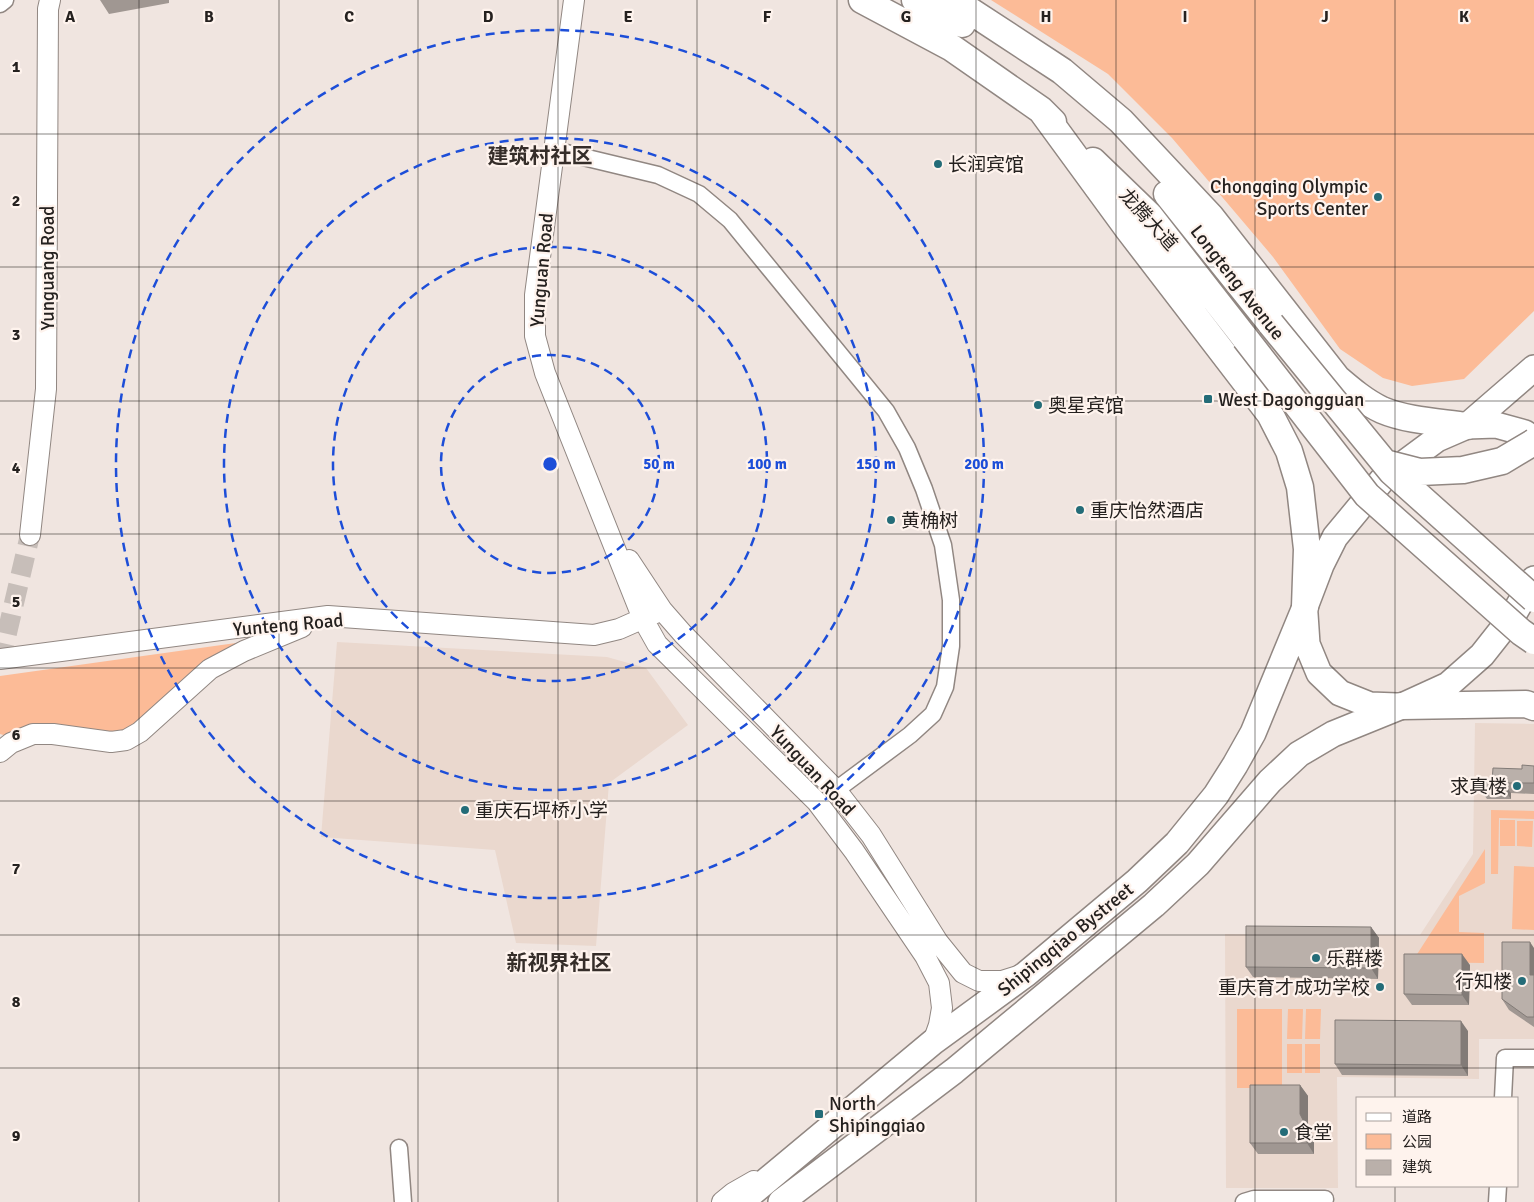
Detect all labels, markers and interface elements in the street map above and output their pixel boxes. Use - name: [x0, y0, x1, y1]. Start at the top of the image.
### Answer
- text: A: [65, 7, 76, 27]
- text: B: [204, 7, 214, 27]
- text: C: [344, 7, 354, 27]
- text: D: [483, 7, 494, 27]
- text: E: [623, 7, 633, 27]
- text: F: [763, 7, 772, 27]
- text: G: [901, 7, 911, 27]
- text: H: [1041, 7, 1051, 27]
- text: I: [1182, 7, 1188, 27]
- text: J: [1321, 7, 1329, 27]
- text: K: [1459, 7, 1469, 27]
- text: 1: [12, 57, 21, 77]
- district label: 建筑村社区: [488, 143, 593, 169]
- place label: 长润宾馆: [948, 153, 1024, 177]
- marker: 长润宾馆: [932, 158, 944, 170]
- place label: Chongqing Olympic Sports Center: [1210, 175, 1368, 221]
- street label: 龙腾大道: [1114, 183, 1183, 256]
- text: 2: [12, 191, 20, 211]
- marker: Chongqing Olympic Sports Center: [1372, 191, 1384, 203]
- street label: Yunguang Road: [36, 206, 60, 330]
- street label: Yunguan Road: [525, 212, 559, 328]
- street label: Longteng Avenue: [1185, 220, 1290, 345]
- text: 3: [12, 325, 20, 345]
- place label: West Dagongguan: [1218, 388, 1364, 412]
- marker: West Dagongguan: [1202, 393, 1214, 405]
- place label: 奥星宾馆: [1048, 394, 1124, 418]
- marker: 奥星宾馆: [1032, 399, 1044, 411]
- centre of rings: [541, 455, 559, 473]
- text: 50 m: [643, 455, 675, 473]
- text: 100 m: [747, 455, 787, 473]
- text: 150 m: [856, 455, 896, 473]
- text: 200 m: [964, 455, 1004, 473]
- text: 4: [12, 458, 21, 478]
- place label: 重庆怡然酒店: [1090, 499, 1204, 523]
- marker: 重庆怡然酒店: [1074, 504, 1086, 516]
- place label: 黄桷树: [901, 509, 958, 533]
- marker: 黄桷树: [885, 514, 897, 526]
- text: 5: [12, 592, 20, 612]
- street label: Yunteng Road: [232, 608, 344, 642]
- street label: Yunguan Road: [764, 721, 860, 821]
- text: 6: [12, 725, 21, 745]
- place label: 求真楼: [1450, 775, 1507, 799]
- marker: 求真楼: [1511, 780, 1523, 792]
- place label: 重庆石坪桥小学: [475, 799, 608, 823]
- marker: 重庆石坪桥小学: [459, 804, 471, 816]
- text: 7: [12, 859, 21, 879]
- street label: Shipingqiao Bystreet: [993, 877, 1139, 1002]
- place label: 乐群楼: [1326, 947, 1383, 971]
- district label: 新视界社区: [507, 950, 612, 976]
- marker: 乐群楼: [1310, 952, 1322, 964]
- place label: 行知楼: [1455, 970, 1512, 994]
- marker: 行知楼: [1516, 975, 1528, 987]
- place label: 重庆育才成功学校: [1218, 976, 1370, 1000]
- marker: 重庆育才成功学校: [1374, 981, 1386, 993]
- text: 8: [12, 992, 21, 1012]
- place label: North Shipingqiao: [829, 1092, 925, 1138]
- legend: [1356, 1097, 1519, 1187]
- marker: North Shipingqiao: [813, 1108, 825, 1120]
- text: 道路: [1402, 1108, 1432, 1126]
- place label: 食堂: [1294, 1121, 1332, 1145]
- text: 9: [12, 1126, 21, 1146]
- marker: 食堂: [1278, 1126, 1290, 1138]
- text: 公园: [1402, 1133, 1432, 1151]
- text: 建筑: [1402, 1158, 1432, 1176]

